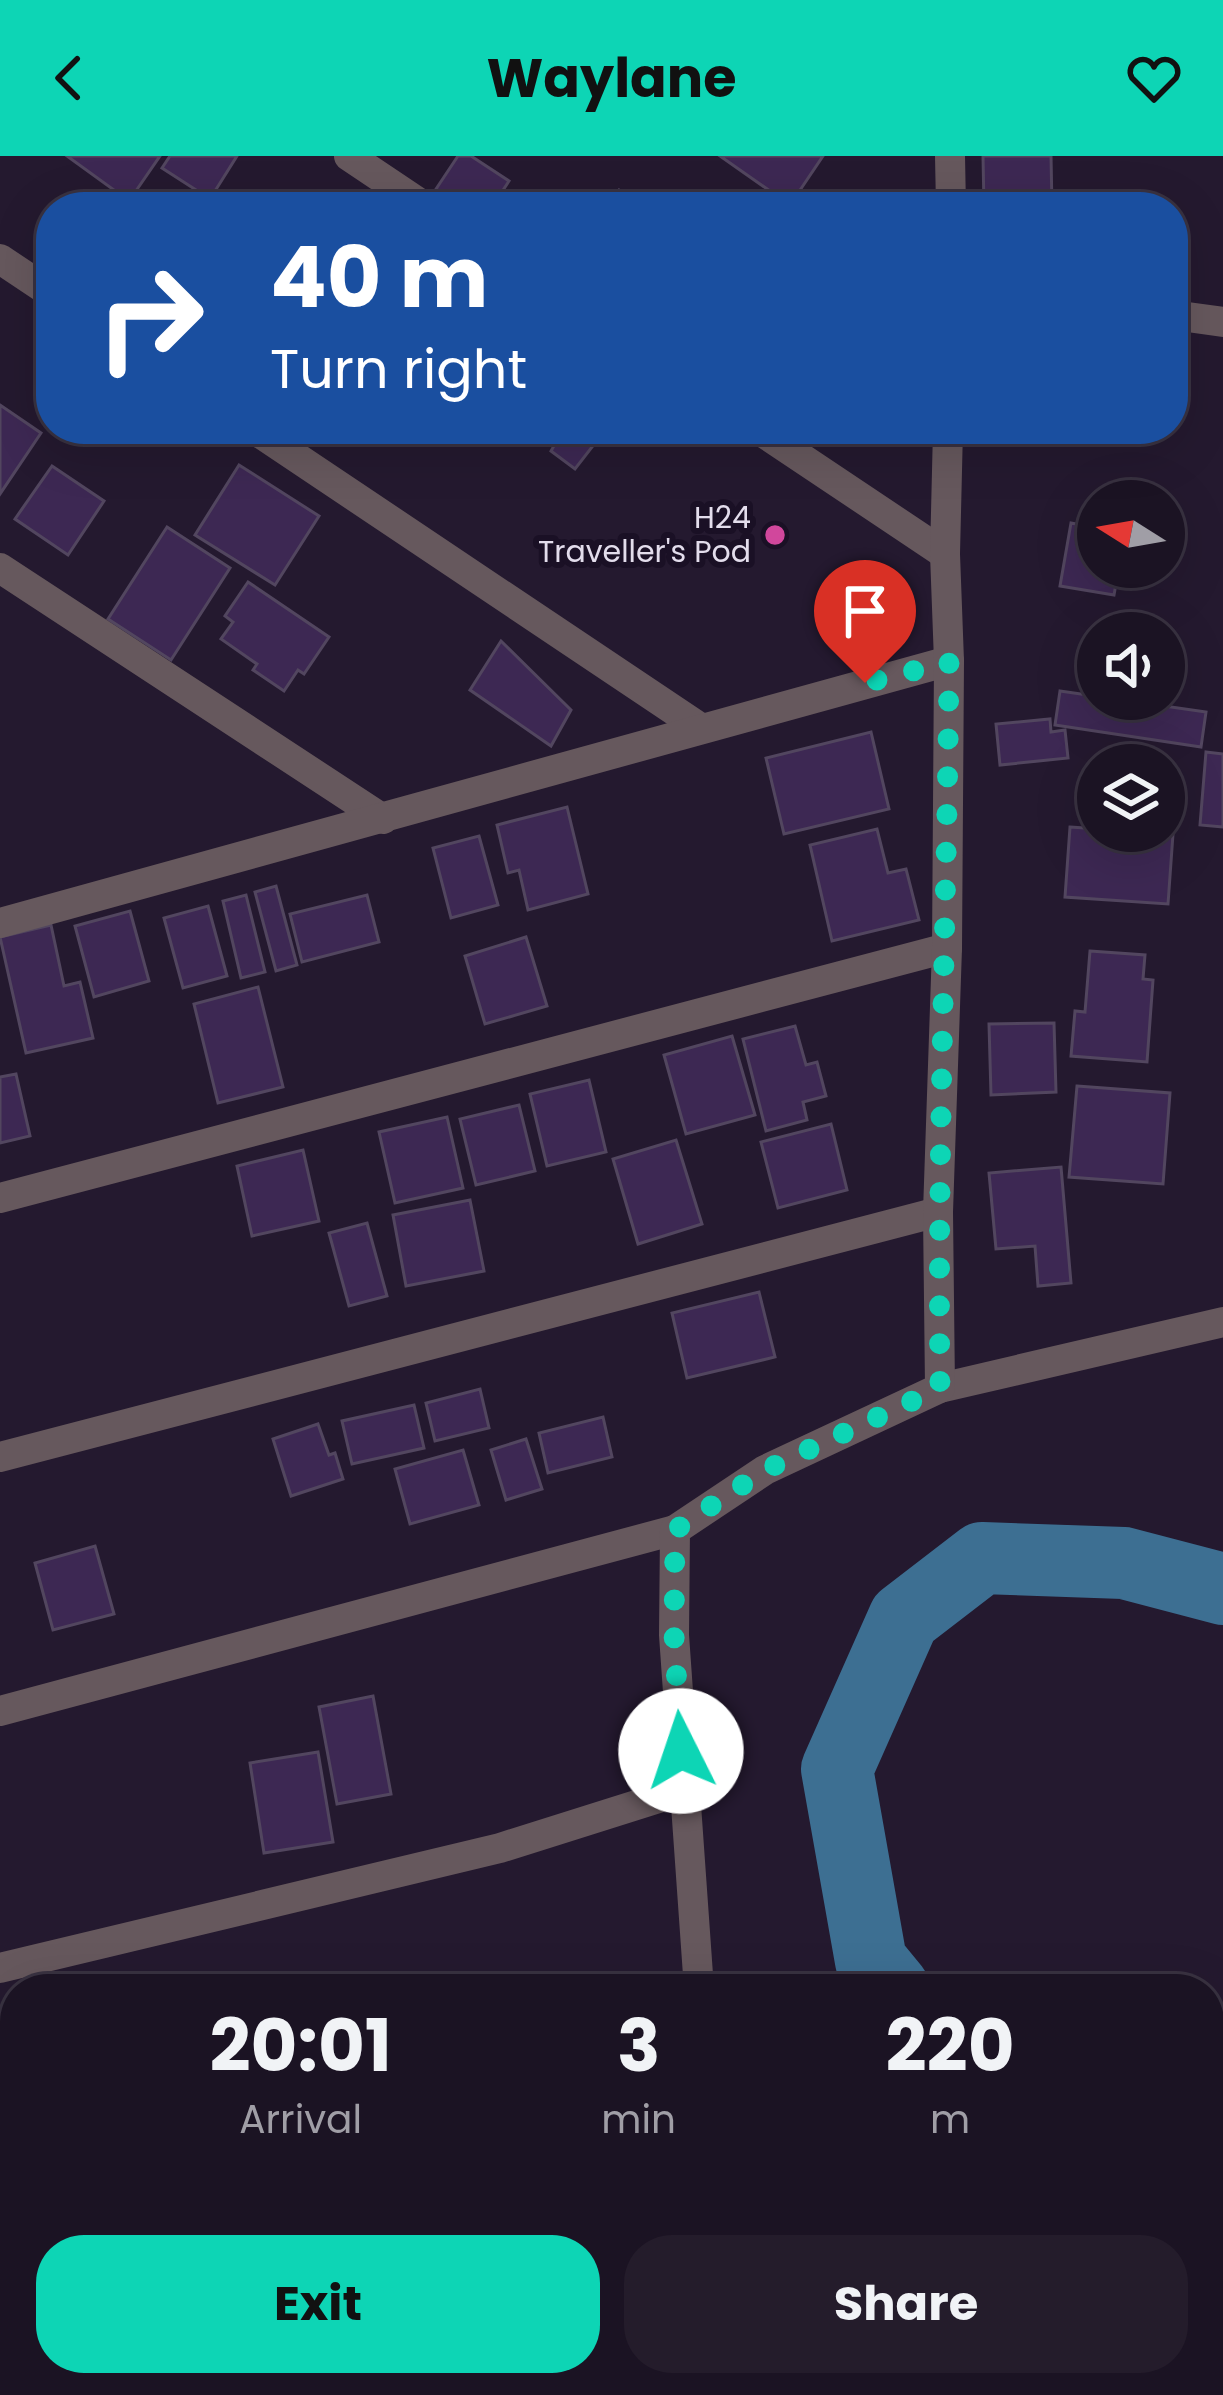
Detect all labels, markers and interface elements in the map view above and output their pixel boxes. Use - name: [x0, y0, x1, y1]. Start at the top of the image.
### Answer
- text: Waylane: [487, 40, 736, 116]
- icon: back: [36, 45, 102, 111]
- icon: heart: [1121, 45, 1187, 111]
- text: 40 m: [270, 219, 488, 336]
- icon: right: [72, 240, 228, 396]
- text: Turn right: [270, 331, 527, 407]
- north arrow: [1077, 480, 1185, 588]
- map controls: [1077, 480, 1185, 852]
- place label: H24 Traveller's Pod: [538, 496, 751, 573]
- marker: H24 Traveller's Pod: [762, 522, 788, 548]
- pin: [814, 560, 916, 683]
- icon: arrive: [832, 578, 898, 644]
- button: sound: [1077, 612, 1185, 720]
- button: layers: [1077, 744, 1185, 852]
- position arrow: [618, 1688, 744, 1814]
- text: 20:01: [209, 1995, 392, 2096]
- text: 3: [617, 1995, 660, 2096]
- text: 220: [885, 1995, 1015, 2096]
- text: Arrival: [239, 2092, 362, 2147]
- text: min: [601, 2092, 676, 2147]
- text: m: [930, 2092, 970, 2147]
- button: Exit: [36, 2235, 600, 2373]
- button: Share: [624, 2235, 1188, 2373]

